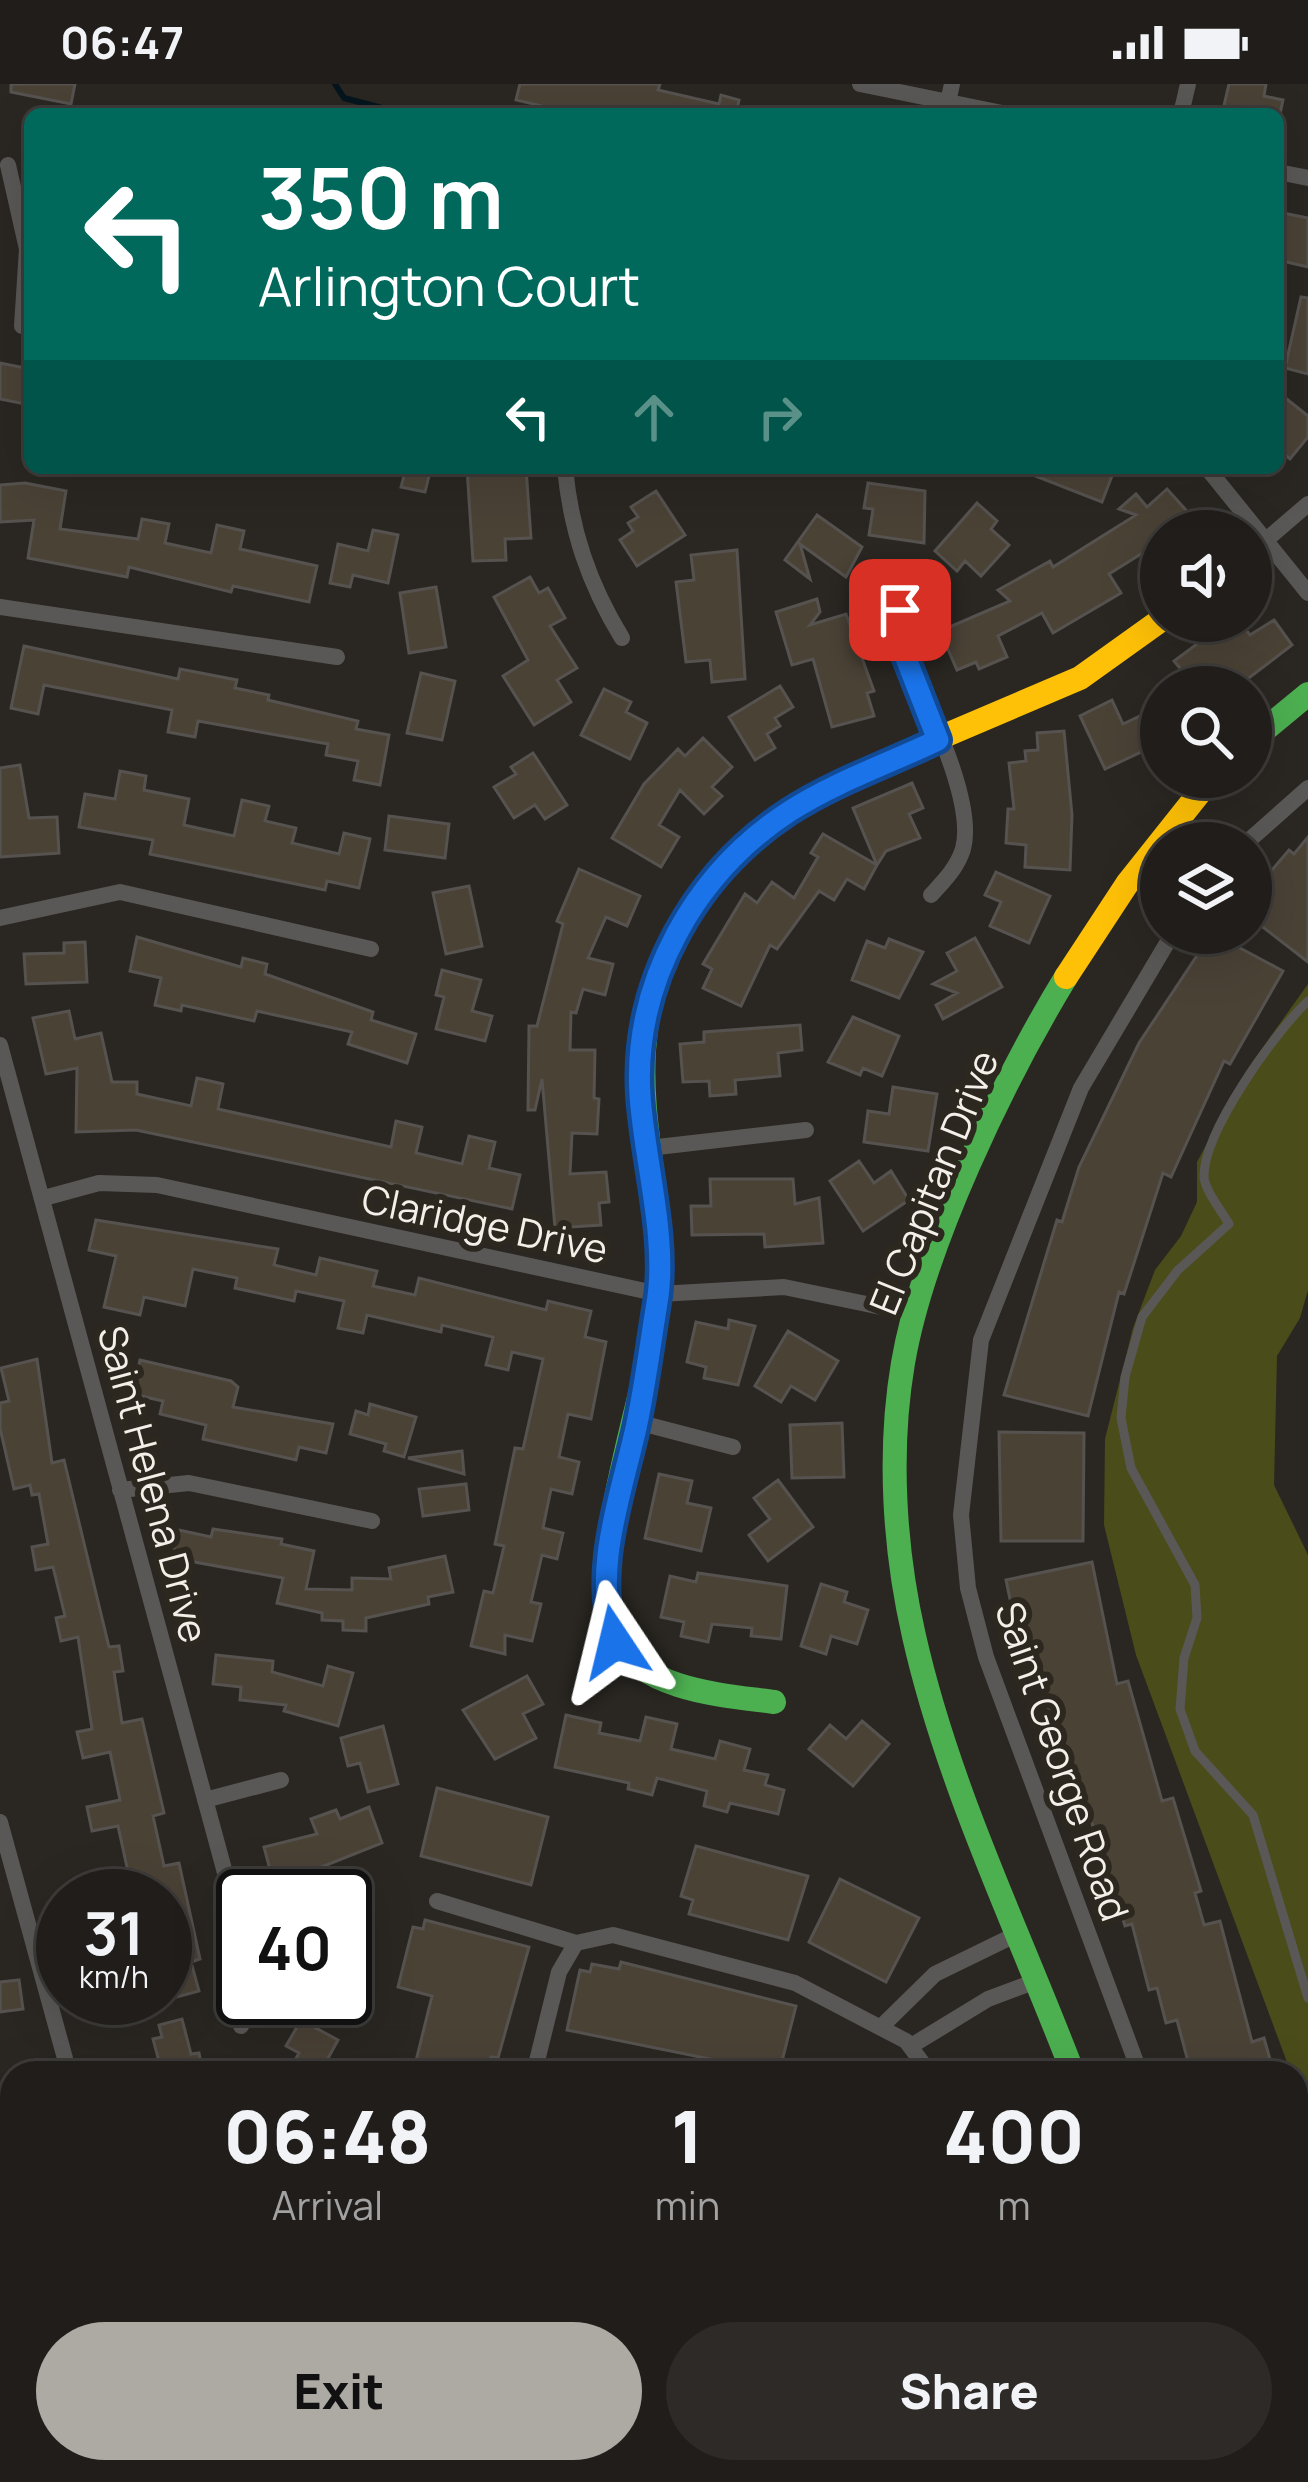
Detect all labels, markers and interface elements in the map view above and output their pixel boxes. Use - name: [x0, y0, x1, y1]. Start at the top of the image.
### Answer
- text: 06:47: [60, 11, 184, 73]
- text: 350 m: [258, 139, 504, 254]
- icon: left: [60, 156, 216, 312]
- text: Arlington Court: [258, 248, 640, 322]
- icon: left: [495, 384, 561, 450]
- icon: ahead: [621, 384, 687, 450]
- icon: right: [747, 384, 813, 450]
- map controls: [1140, 510, 1272, 954]
- button: sound: [1140, 510, 1272, 642]
- pin: [849, 559, 951, 661]
- icon: arrive: [867, 577, 933, 643]
- button: search: [1140, 666, 1272, 798]
- button: layers: [1140, 822, 1272, 954]
- street label: El Capitan Drive: [855, 1042, 1011, 1322]
- street label: Claridge Drive: [357, 1171, 613, 1275]
- street label: Saint Helena Drive: [86, 1320, 222, 1648]
- position arrow: [552, 1579, 678, 1705]
- street label: Saint George Road: [983, 1594, 1143, 1928]
- speed limit sign: 40: [216, 1869, 372, 2025]
- text: 31: [83, 1891, 145, 1973]
- text: km/h: [79, 1956, 149, 1997]
- text: 06:48: [223, 2086, 431, 2185]
- text: 1: [671, 2086, 704, 2185]
- text: 400: [943, 2086, 1085, 2185]
- text: Arrival: [272, 2178, 383, 2232]
- text: min: [655, 2178, 720, 2232]
- text: m: [997, 2178, 1031, 2232]
- button: Exit: [36, 2322, 642, 2460]
- button: Share: [666, 2322, 1272, 2460]

